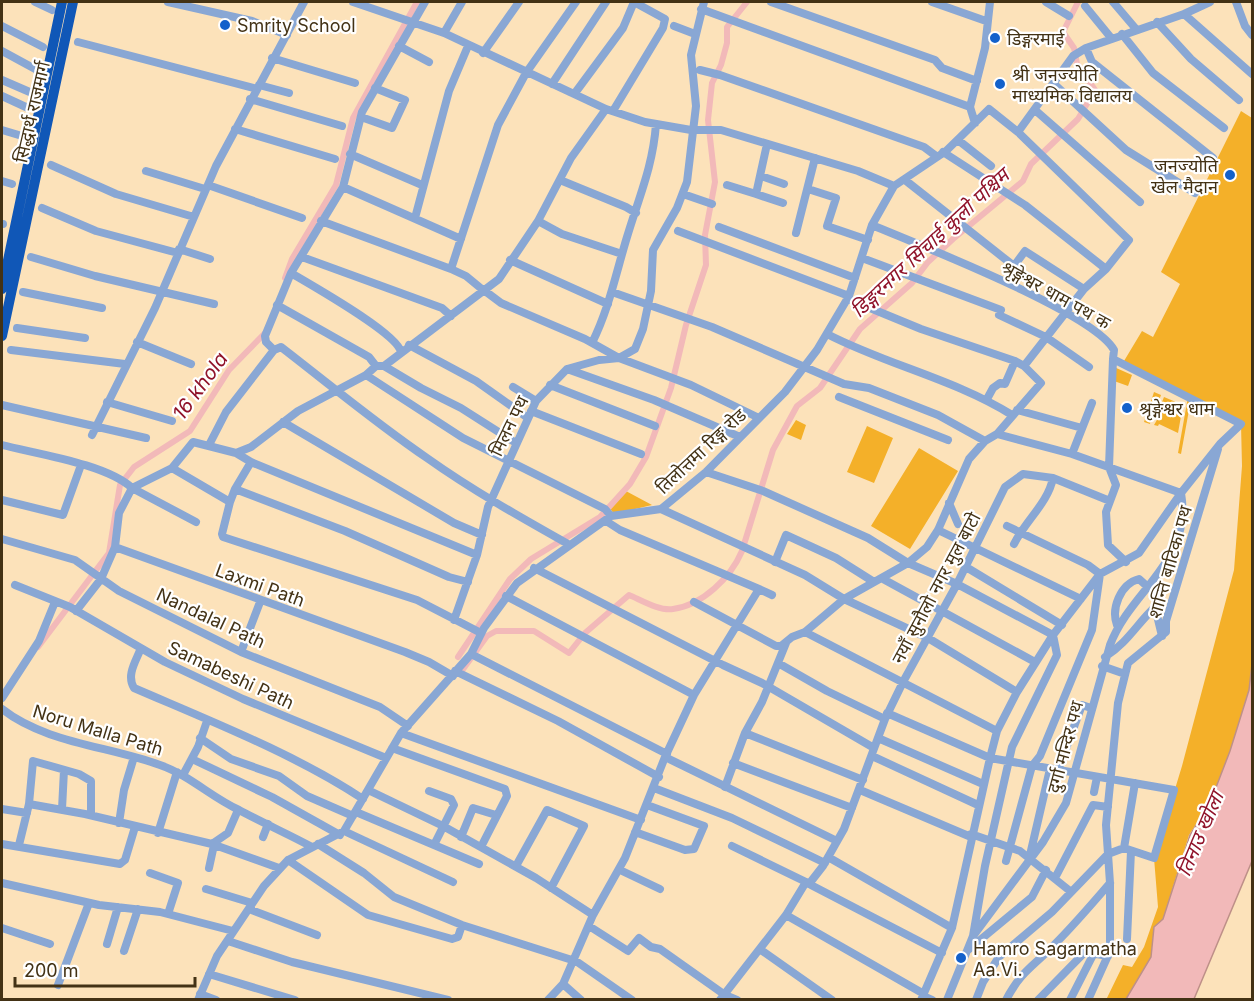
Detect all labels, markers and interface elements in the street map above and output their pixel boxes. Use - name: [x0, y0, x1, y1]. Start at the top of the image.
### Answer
- place label: Smrity School: [237, 15, 356, 36]
- marker: Smrity School: [218, 18, 232, 32]
- place label: डिङ्गरमाई: [1007, 28, 1065, 49]
- marker: डिङ्गरमाई: [988, 31, 1002, 45]
- street label: सिद्धार्थ राजमार्ग: [10, 58, 54, 165]
- place label: श्री जनज्योति माध्यमिक विद्यालय: [1012, 64, 1133, 106]
- marker: श्री जनज्योति माध्यमिक विद्यालय: [993, 77, 1007, 91]
- place label: जनज्योति खेल मैदान: [1151, 155, 1219, 197]
- water label: डिङ्गरनगर सिंचाई कुलो पश्चिम: [846, 161, 1018, 323]
- marker: जनज्योति खेल मैदान: [1223, 168, 1237, 182]
- street label: श्रृङ्गेश्वर धाम पथ क: [997, 256, 1115, 336]
- water label: 16 khola: [167, 347, 233, 425]
- street label: मिलन पथ: [485, 392, 533, 460]
- place label: श्रृङ्गेश्वर धाम: [1139, 398, 1216, 421]
- marker: श्रृङ्गेश्वर धाम: [1120, 401, 1134, 415]
- street label: तिलोत्तमा रिङ्ग रोड: [652, 404, 750, 498]
- street label: शान्ति बाटिका पथ: [1144, 503, 1196, 621]
- street label: नयाँ सुनौलो नगर मुल बाटो: [887, 509, 987, 668]
- street label: Laxmi Path: [213, 559, 307, 611]
- street label: Nandalal Path: [153, 584, 269, 652]
- street label: Samabeshi Path: [165, 637, 297, 713]
- street label: दुर्गा मन्दिर पथ: [1043, 698, 1089, 796]
- street label: Noru Malla Path: [30, 700, 166, 760]
- water label: तिनाउ खोला: [1171, 785, 1230, 880]
- place label: Hamro Sagarmatha Aa.Vi.: [973, 938, 1137, 980]
- scale bar: [15, 950, 195, 988]
- marker: Hamro Sagarmatha Aa.Vi.: [954, 951, 968, 965]
- text: 200 m: [24, 960, 79, 981]

